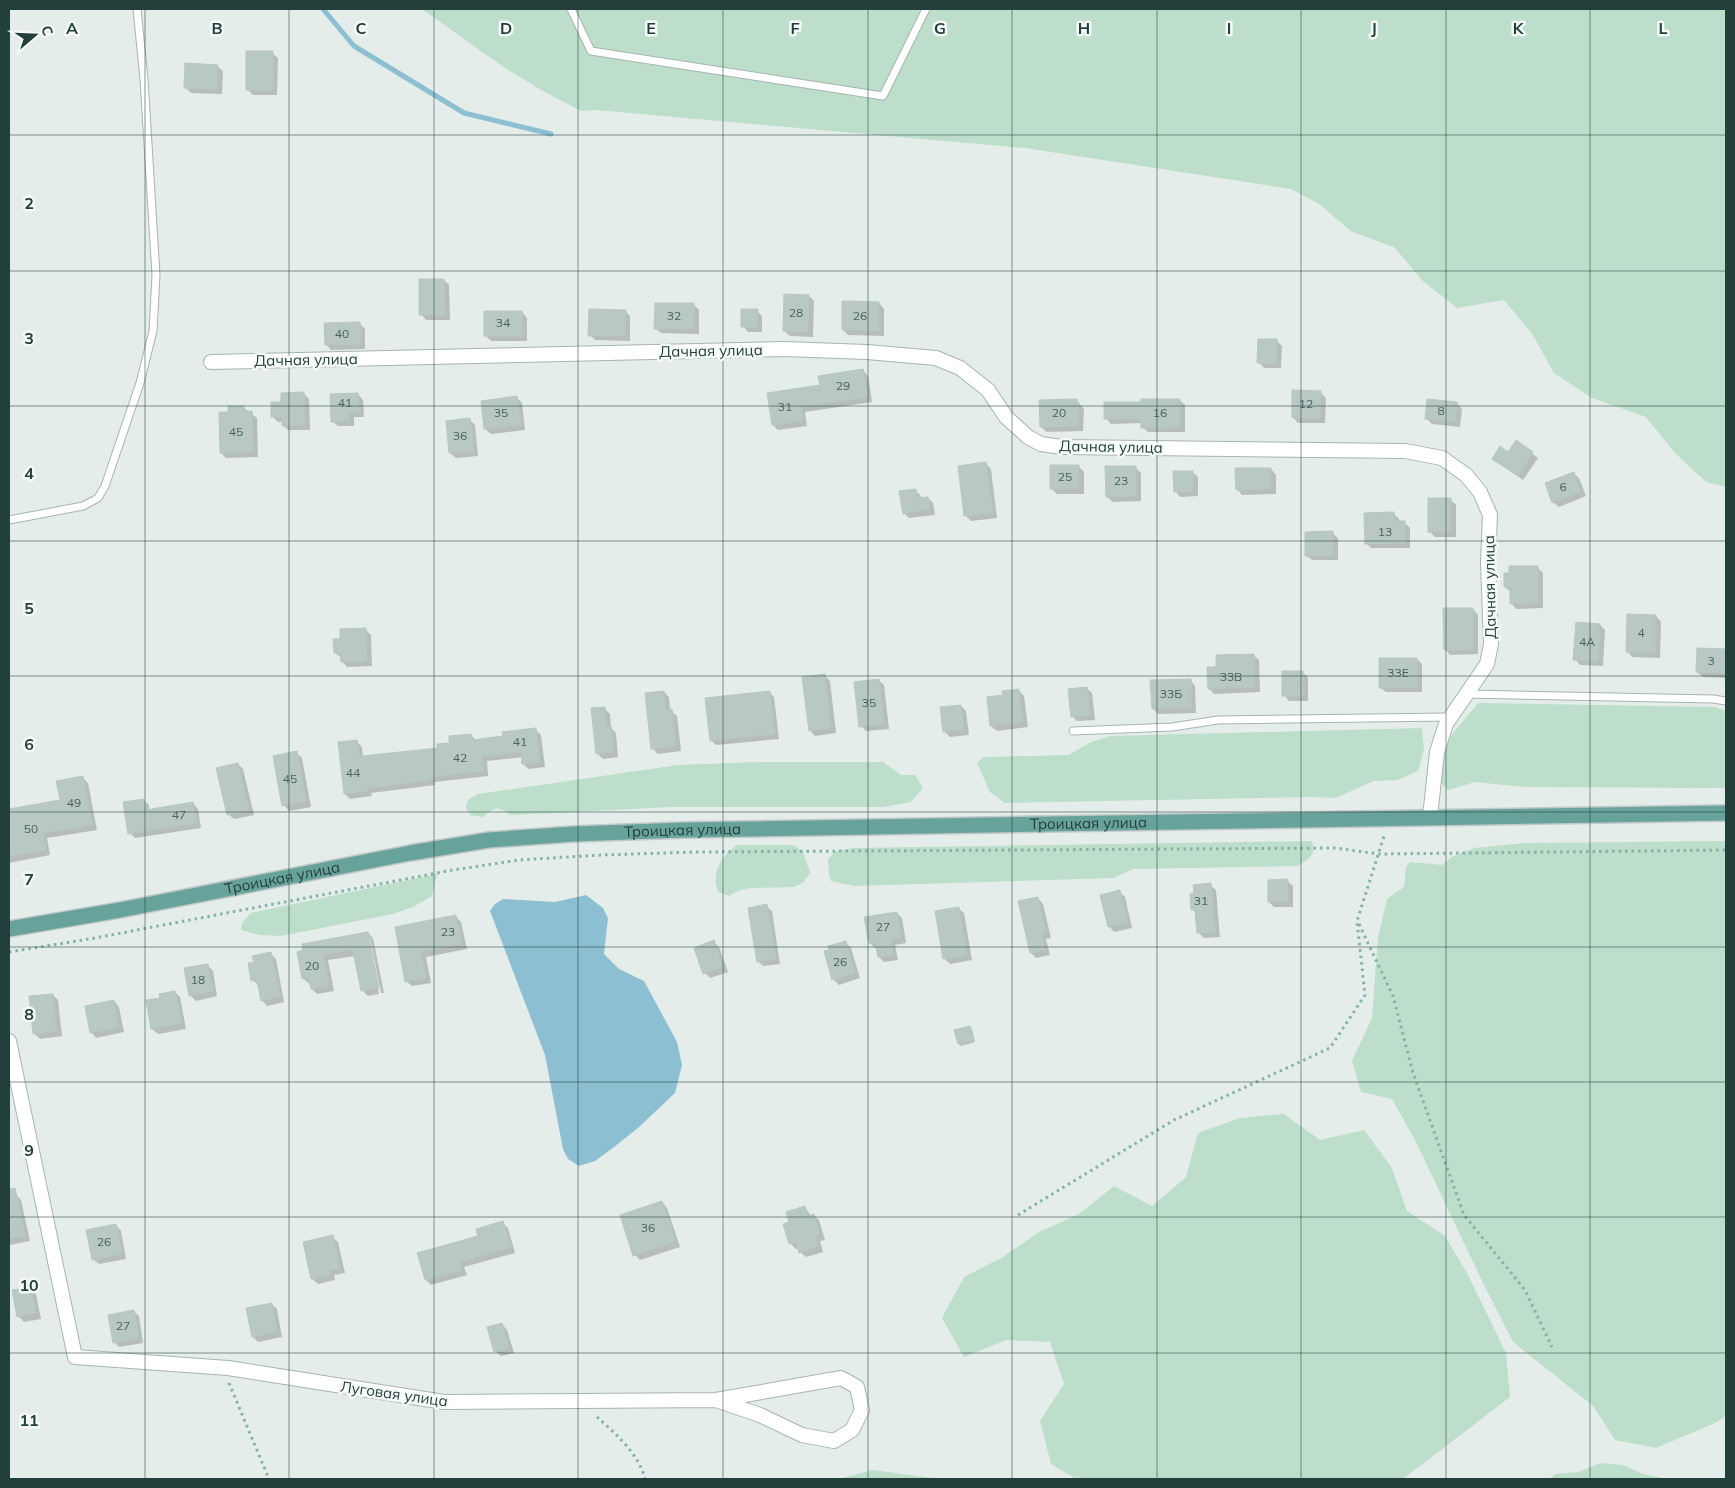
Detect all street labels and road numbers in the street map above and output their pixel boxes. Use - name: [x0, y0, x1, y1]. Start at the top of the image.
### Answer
- street label: Дачная улица: [659, 340, 763, 361]
- street label: Дачная улица: [254, 349, 358, 370]
- street label: Дачная улица: [1059, 436, 1163, 457]
- street label: Дачная улица: [1479, 535, 1500, 639]
- street label: Троицкая улица: [1030, 812, 1147, 833]
- street label: Троицкая улица: [624, 819, 741, 841]
- street label: Троицкая улица: [223, 857, 341, 898]
- street label: Луговая улица: [339, 1377, 449, 1410]

